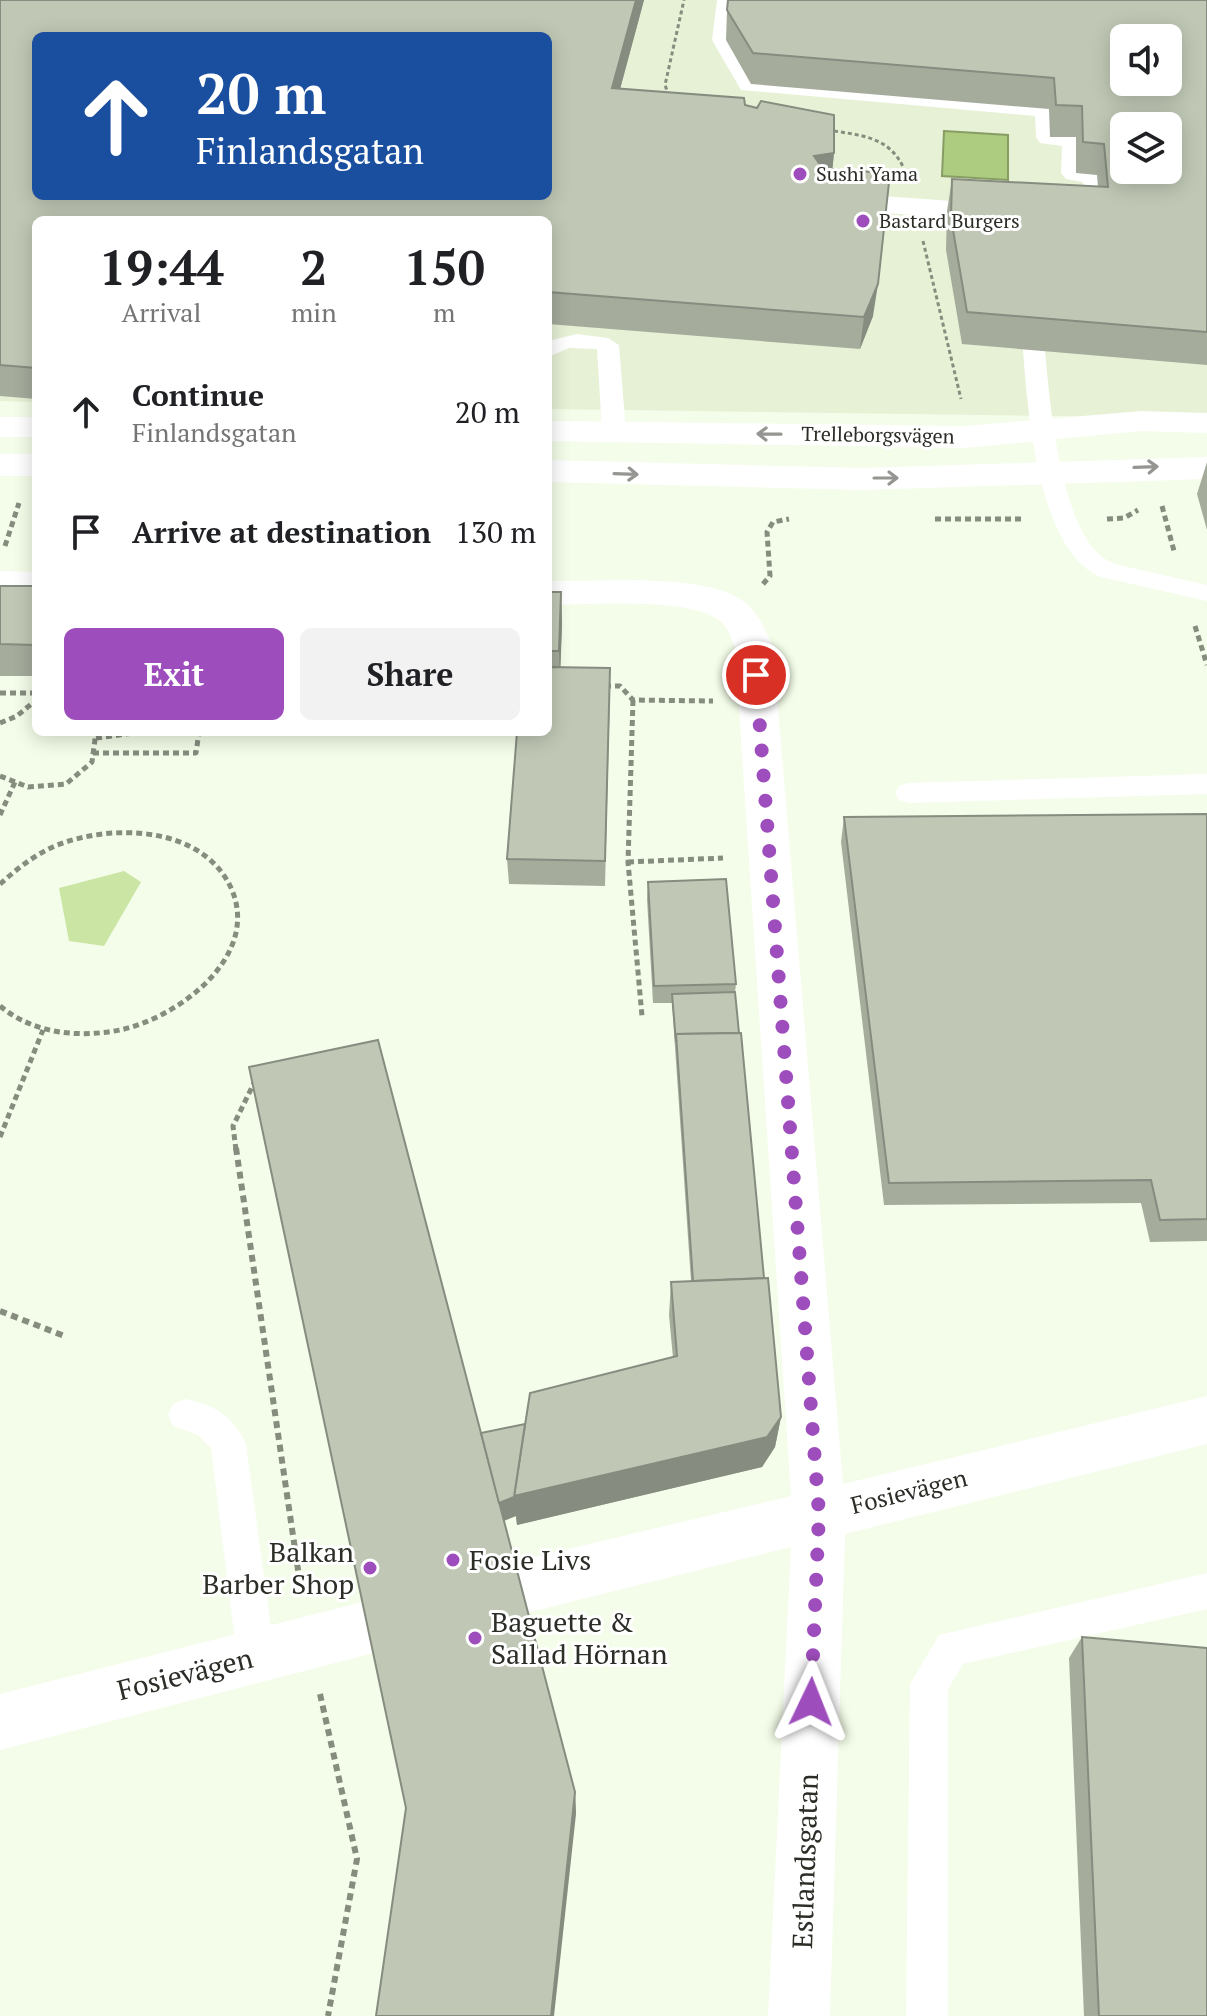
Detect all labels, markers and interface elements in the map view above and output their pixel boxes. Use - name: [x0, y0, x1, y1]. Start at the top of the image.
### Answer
- map controls: [1110, 24, 1182, 184]
- button: sound: [1110, 24, 1182, 96]
- text: 20 m: [196, 56, 326, 130]
- icon: ahead: [64, 64, 168, 168]
- button: layers: [1110, 112, 1182, 184]
- text: Finlandsgatan: [196, 127, 424, 174]
- place label: Sushi Yama: [816, 160, 918, 187]
- marker: Sushi Yama: [791, 165, 809, 183]
- place label: Bastard Burgers: [879, 207, 1020, 234]
- marker: Bastard Burgers: [854, 212, 872, 230]
- text: 19:44: [99, 235, 224, 299]
- text: 2: [300, 235, 327, 299]
- text: 150: [404, 235, 485, 299]
- text: Arrival: [122, 295, 201, 329]
- text: min: [291, 295, 337, 329]
- text: m: [433, 295, 456, 329]
- text: Continue: [132, 375, 264, 415]
- icon: ahead: [64, 390, 108, 434]
- text: 20 m: [455, 392, 520, 432]
- text: Finlandsgatan: [132, 415, 297, 449]
- street label: Trelleborgsvägen: [801, 420, 955, 449]
- one-way arrow: [756, 426, 783, 442]
- one-way arrow: [1132, 460, 1158, 475]
- one-way arrow: [612, 467, 639, 482]
- one-way arrow: [872, 470, 899, 486]
- icon: arrive: [64, 510, 108, 554]
- text: Arrive at destination: [132, 512, 431, 552]
- text: 130 m: [455, 512, 536, 552]
- button: Exit: [64, 628, 284, 720]
- button: Share: [300, 628, 520, 720]
- pin: [722, 641, 790, 709]
- icon: arrive: [734, 653, 778, 697]
- street label: Fosievägen: [847, 1461, 970, 1521]
- place label: Balkan Barber Shop: [202, 1533, 354, 1602]
- place label: Fosie Livs: [469, 1541, 591, 1578]
- marker: Fosie Livs: [444, 1551, 462, 1569]
- marker: Balkan Barber Shop: [361, 1559, 379, 1577]
- place label: Baguette & Sallad Hörnan: [491, 1603, 668, 1672]
- marker: Baguette & Sallad Hörnan: [466, 1629, 484, 1647]
- street label: Fosievägen: [113, 1639, 257, 1708]
- position arrow: [769, 1660, 853, 1744]
- street label: Estlandsgatan: [783, 1772, 826, 1949]

